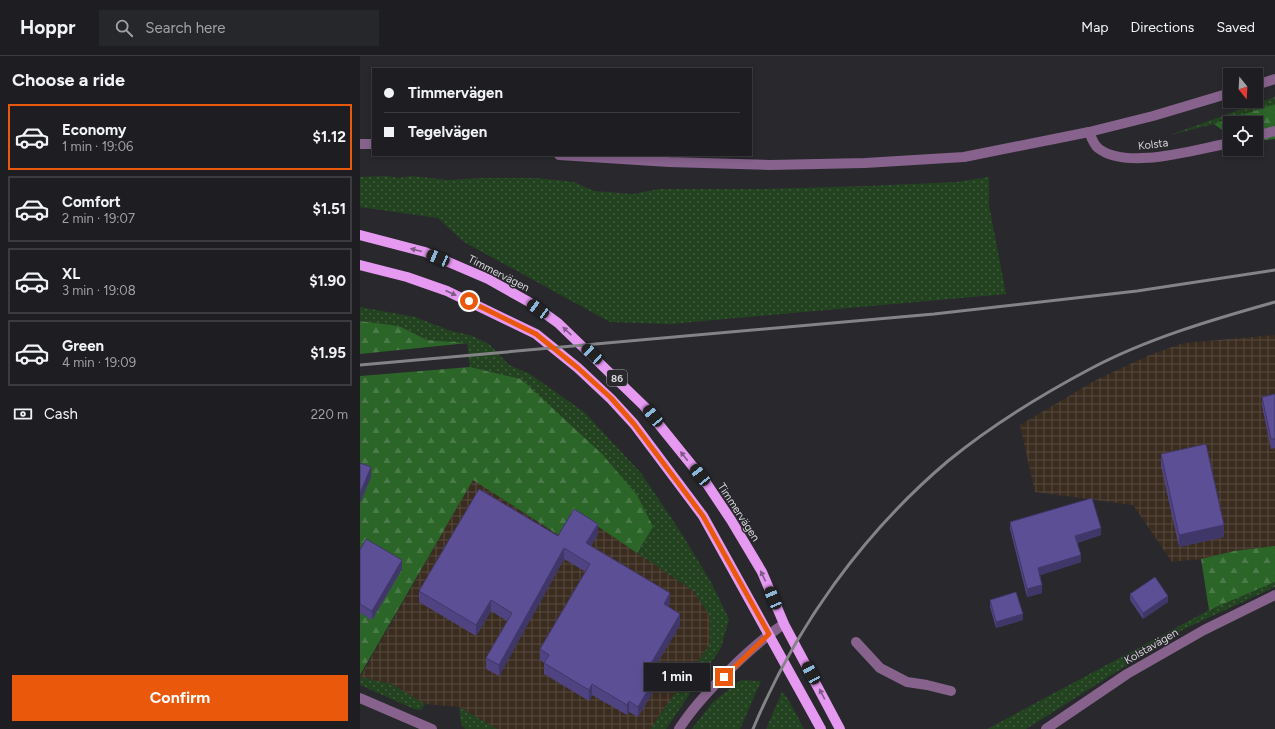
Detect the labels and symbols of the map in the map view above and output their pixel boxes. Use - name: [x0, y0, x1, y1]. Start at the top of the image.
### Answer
- north arrow: [1223, 68, 1263, 108]
- street label: Kolsta: [1137, 136, 1169, 153]
- one-way arrow: [410, 247, 422, 253]
- car: [425, 248, 451, 268]
- street label: Timmervägen: [466, 252, 532, 294]
- one-way arrow: [445, 290, 456, 296]
- route start: [460, 292, 478, 310]
- car: [525, 297, 551, 321]
- one-way arrow: [562, 327, 571, 336]
- car: [579, 341, 605, 367]
- road number: 86: [607, 370, 627, 386]
- car: [641, 403, 665, 429]
- one-way arrow: [680, 450, 689, 461]
- car: [688, 462, 712, 488]
- street label: Timmervägen: [715, 481, 762, 544]
- one-way arrow: [760, 570, 766, 581]
- car: [763, 585, 783, 611]
- street label: Kolstavägen: [1122, 626, 1181, 667]
- car: [800, 660, 822, 686]
- callout: 1 min: [644, 663, 710, 691]
- route end: [715, 668, 733, 686]
- one-way arrow: [819, 689, 825, 700]

